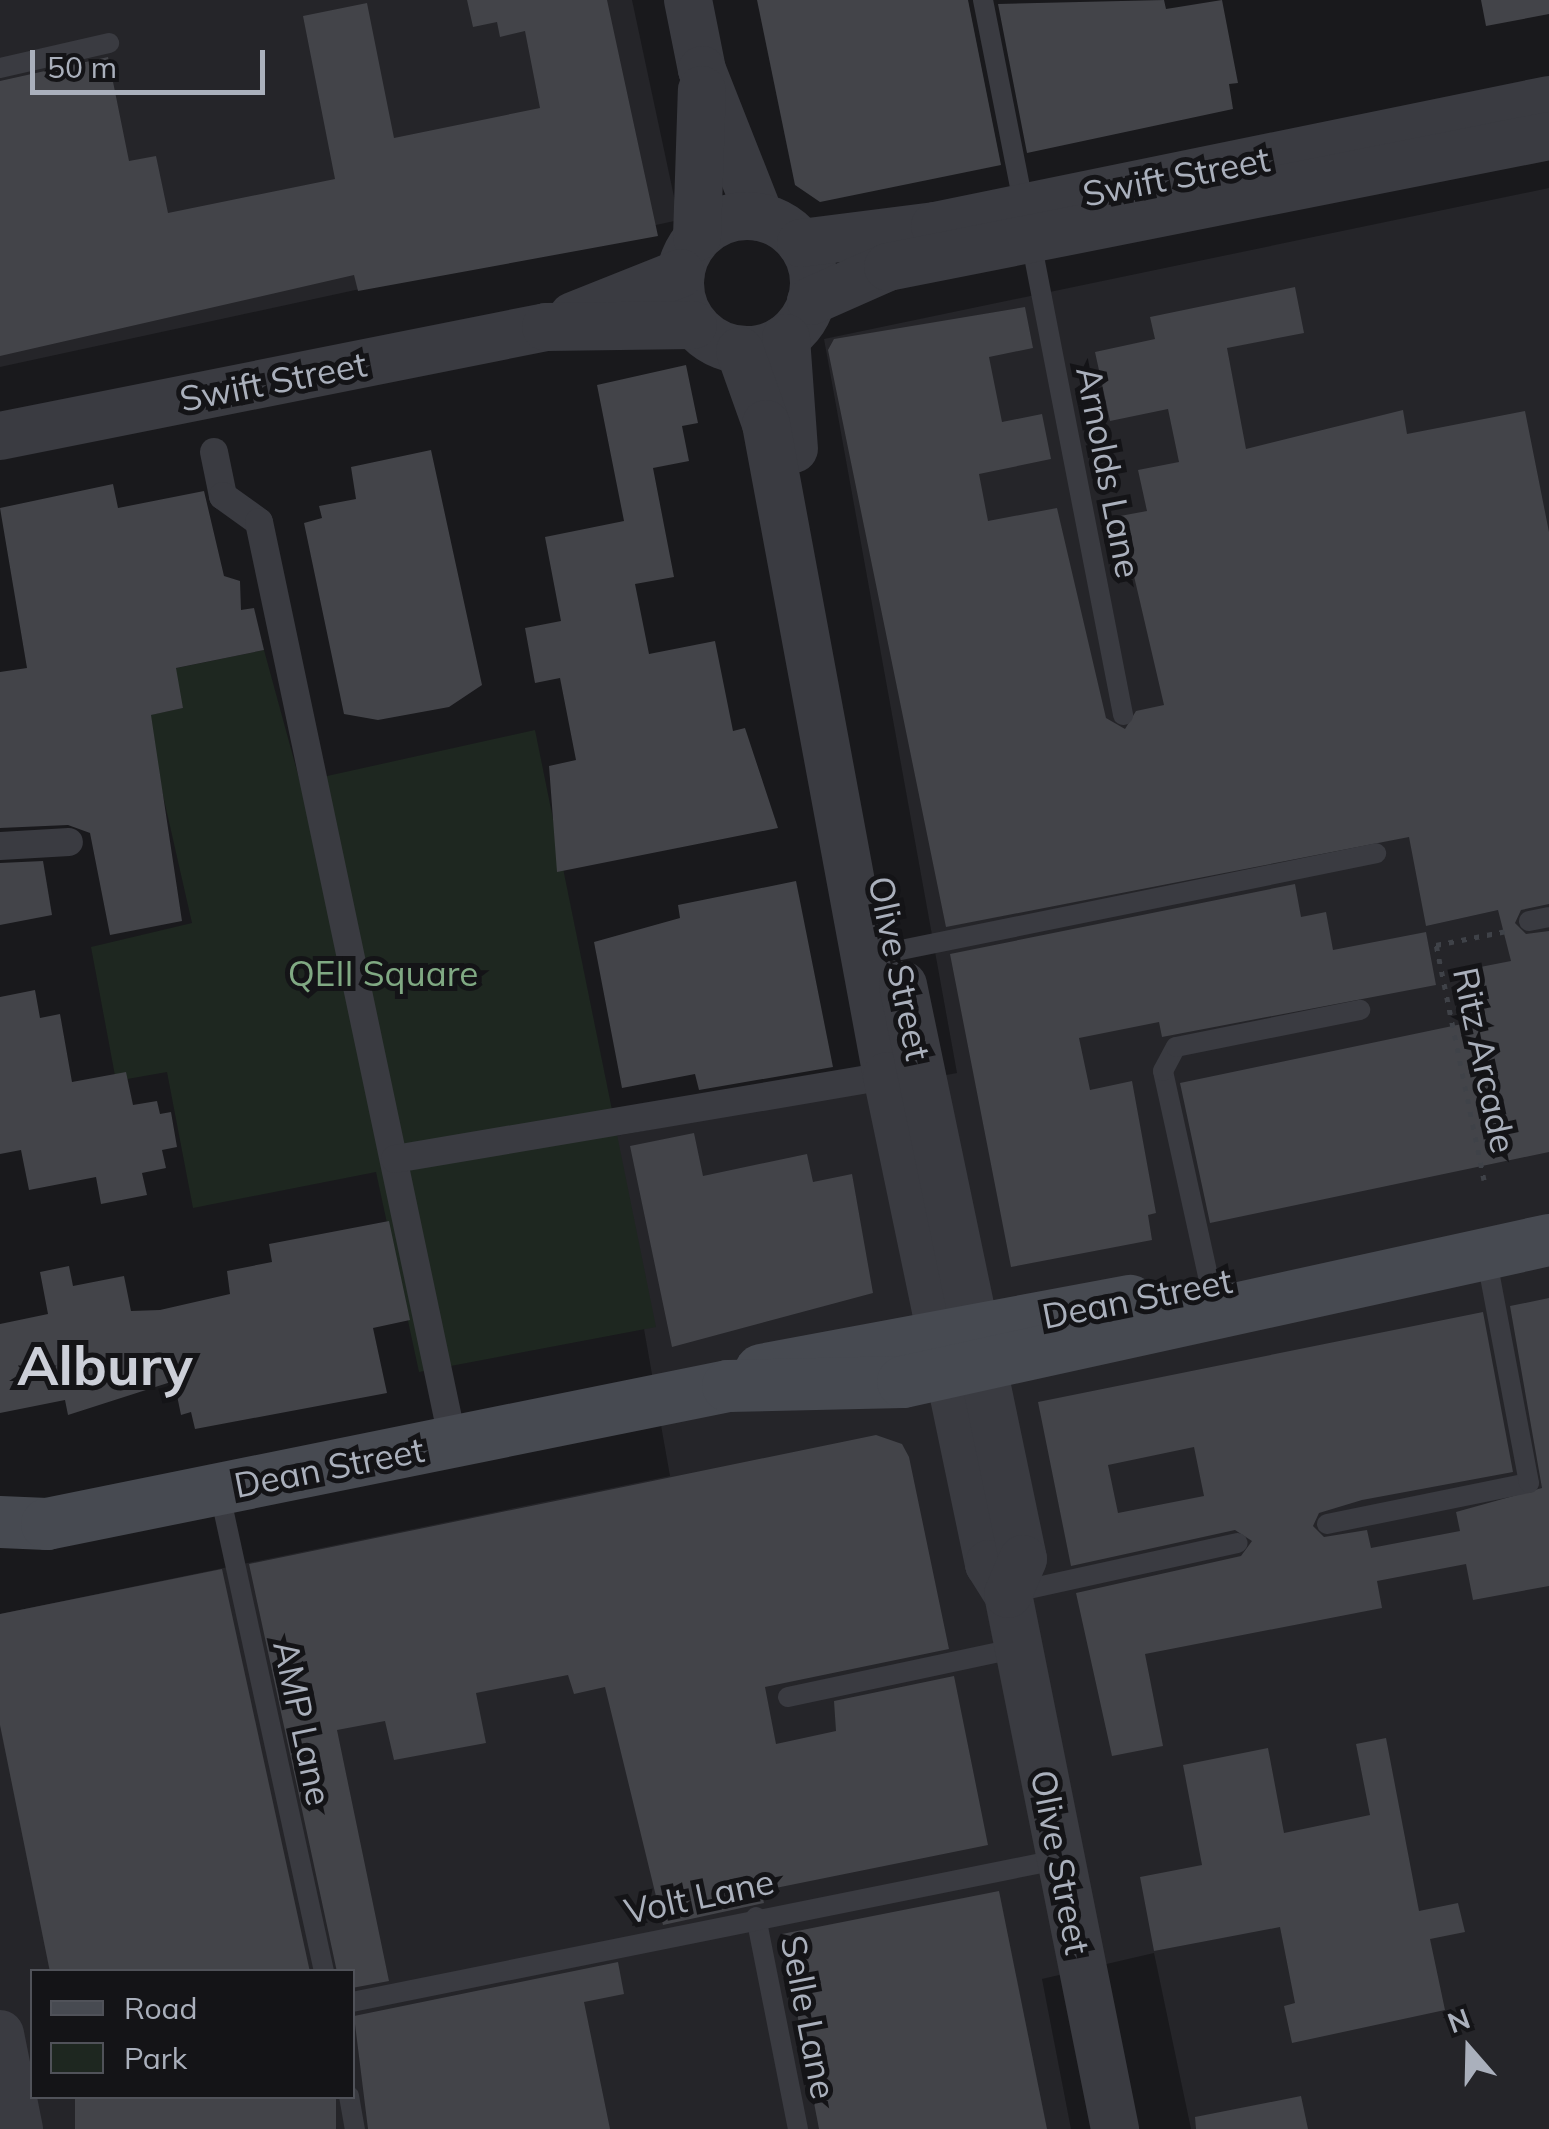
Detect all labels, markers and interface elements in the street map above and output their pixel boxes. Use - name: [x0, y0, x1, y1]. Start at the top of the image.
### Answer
- scale bar: [35, 30, 270, 92]
- text: 50 m: [47, 48, 117, 86]
- street label: Swift Street: [1079, 137, 1273, 215]
- street label: Swift Street: [176, 342, 370, 420]
- street label: Arnolds Lane: [1068, 363, 1150, 581]
- street label: Olive Street: [860, 872, 940, 1064]
- park label: QEII Square: [288, 952, 478, 994]
- street label: Ritz Arcade: [1445, 963, 1525, 1157]
- street label: Dean Street: [1038, 1259, 1236, 1337]
- district label: Albury: [17, 1332, 193, 1398]
- street label: Dean Street: [230, 1428, 428, 1506]
- street label: AMP Lane: [265, 1637, 341, 1809]
- street label: Olive Street: [1023, 1766, 1099, 1958]
- street label: Volt Lane: [620, 1860, 778, 1932]
- street label: Selle Lane: [773, 1932, 845, 2102]
- legend: [30, 1969, 355, 2099]
- text: Road: [124, 1989, 198, 2027]
- north arrow: [1419, 1999, 1519, 2099]
- text: N: [1443, 2000, 1474, 2040]
- text: Park: [124, 2039, 187, 2077]

